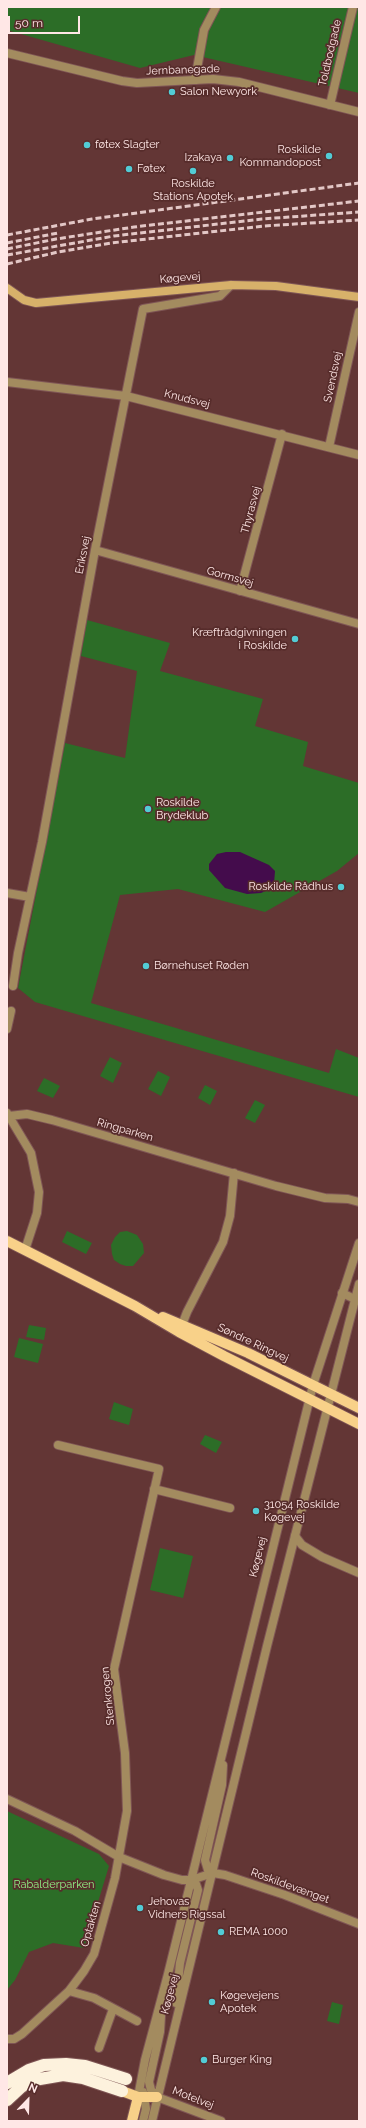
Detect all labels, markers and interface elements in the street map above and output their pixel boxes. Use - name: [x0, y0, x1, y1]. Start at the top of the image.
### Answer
- scale bar: [10, 8, 82, 34]
- text: 50 m: [15, 16, 43, 30]
- street label: Toldbodgade: [316, 18, 344, 88]
- street label: Jernbanegade: [146, 62, 220, 78]
- place label: Salon Newyork: [180, 85, 257, 99]
- marker: Salon Newyork: [167, 87, 177, 97]
- place label: føtex Slagter: [95, 138, 159, 152]
- marker: føtex Slagter: [82, 140, 92, 150]
- place label: Roskilde Kommandopost: [239, 143, 321, 169]
- place label: Izakaya: [184, 151, 222, 165]
- marker: Roskilde Kommandopost: [324, 151, 334, 161]
- marker: Izakaya: [225, 153, 235, 163]
- place label: Føtex: [137, 162, 165, 176]
- marker: Føtex: [124, 164, 134, 174]
- marker: Roskilde Stations Apotek: [188, 166, 198, 176]
- place label: Roskilde Stations Apotek: [153, 177, 233, 203]
- street label: Køgevej: [159, 270, 201, 286]
- street label: Svendsvej: [321, 350, 345, 404]
- street label: Knudsvej: [163, 387, 211, 411]
- street label: Thyrasvej: [238, 485, 264, 535]
- street label: Eriksvej: [73, 535, 93, 575]
- street label: Gormsvej: [205, 564, 255, 590]
- place label: Kræftrådgivningen i Roskilde: [192, 626, 287, 652]
- marker: Kræftrådgivningen i Roskilde: [290, 634, 300, 644]
- place label: Roskilde Brydeklub: [156, 796, 208, 822]
- marker: Roskilde Brydeklub: [143, 804, 153, 814]
- place label: Roskilde Rådhus: [249, 880, 333, 894]
- marker: Roskilde Rådhus: [336, 882, 346, 892]
- place label: Børnehuset Røden: [154, 959, 249, 973]
- marker: Børnehuset Røden: [141, 961, 151, 971]
- street label: Ringparken: [95, 1116, 155, 1144]
- street label: Søndre Ringvej: [215, 1321, 291, 1365]
- place label: 31054 Roskilde Køgevej: [264, 1498, 339, 1524]
- marker: 31054 Roskilde Køgevej: [251, 1506, 261, 1516]
- street label: Køgevej: [247, 1536, 269, 1578]
- street label: Stenkrogen: [98, 1666, 118, 1726]
- street label: Roskildevænget: [249, 1866, 331, 1906]
- park label: Rabalderparken: [13, 1878, 95, 1892]
- place label: Jehovas Vidners Rigssal: [148, 1895, 225, 1921]
- street label: Optakten: [78, 1900, 104, 1948]
- marker: Jehovas Vidners Rigssal: [135, 1903, 145, 1913]
- place label: REMA 1000: [229, 1925, 288, 1939]
- marker: REMA 1000: [216, 1927, 226, 1937]
- street label: Køgevej: [158, 1973, 182, 2015]
- place label: Køgevejens Apotek: [220, 1989, 279, 2015]
- marker: Køgevejens Apotek: [207, 1997, 217, 2007]
- place label: Burger King: [212, 2053, 272, 2067]
- marker: Burger King: [199, 2055, 209, 2065]
- north arrow: [8, 2080, 48, 2120]
- text: N: [26, 2081, 39, 2096]
- street label: Motelvej: [170, 2084, 216, 2112]

